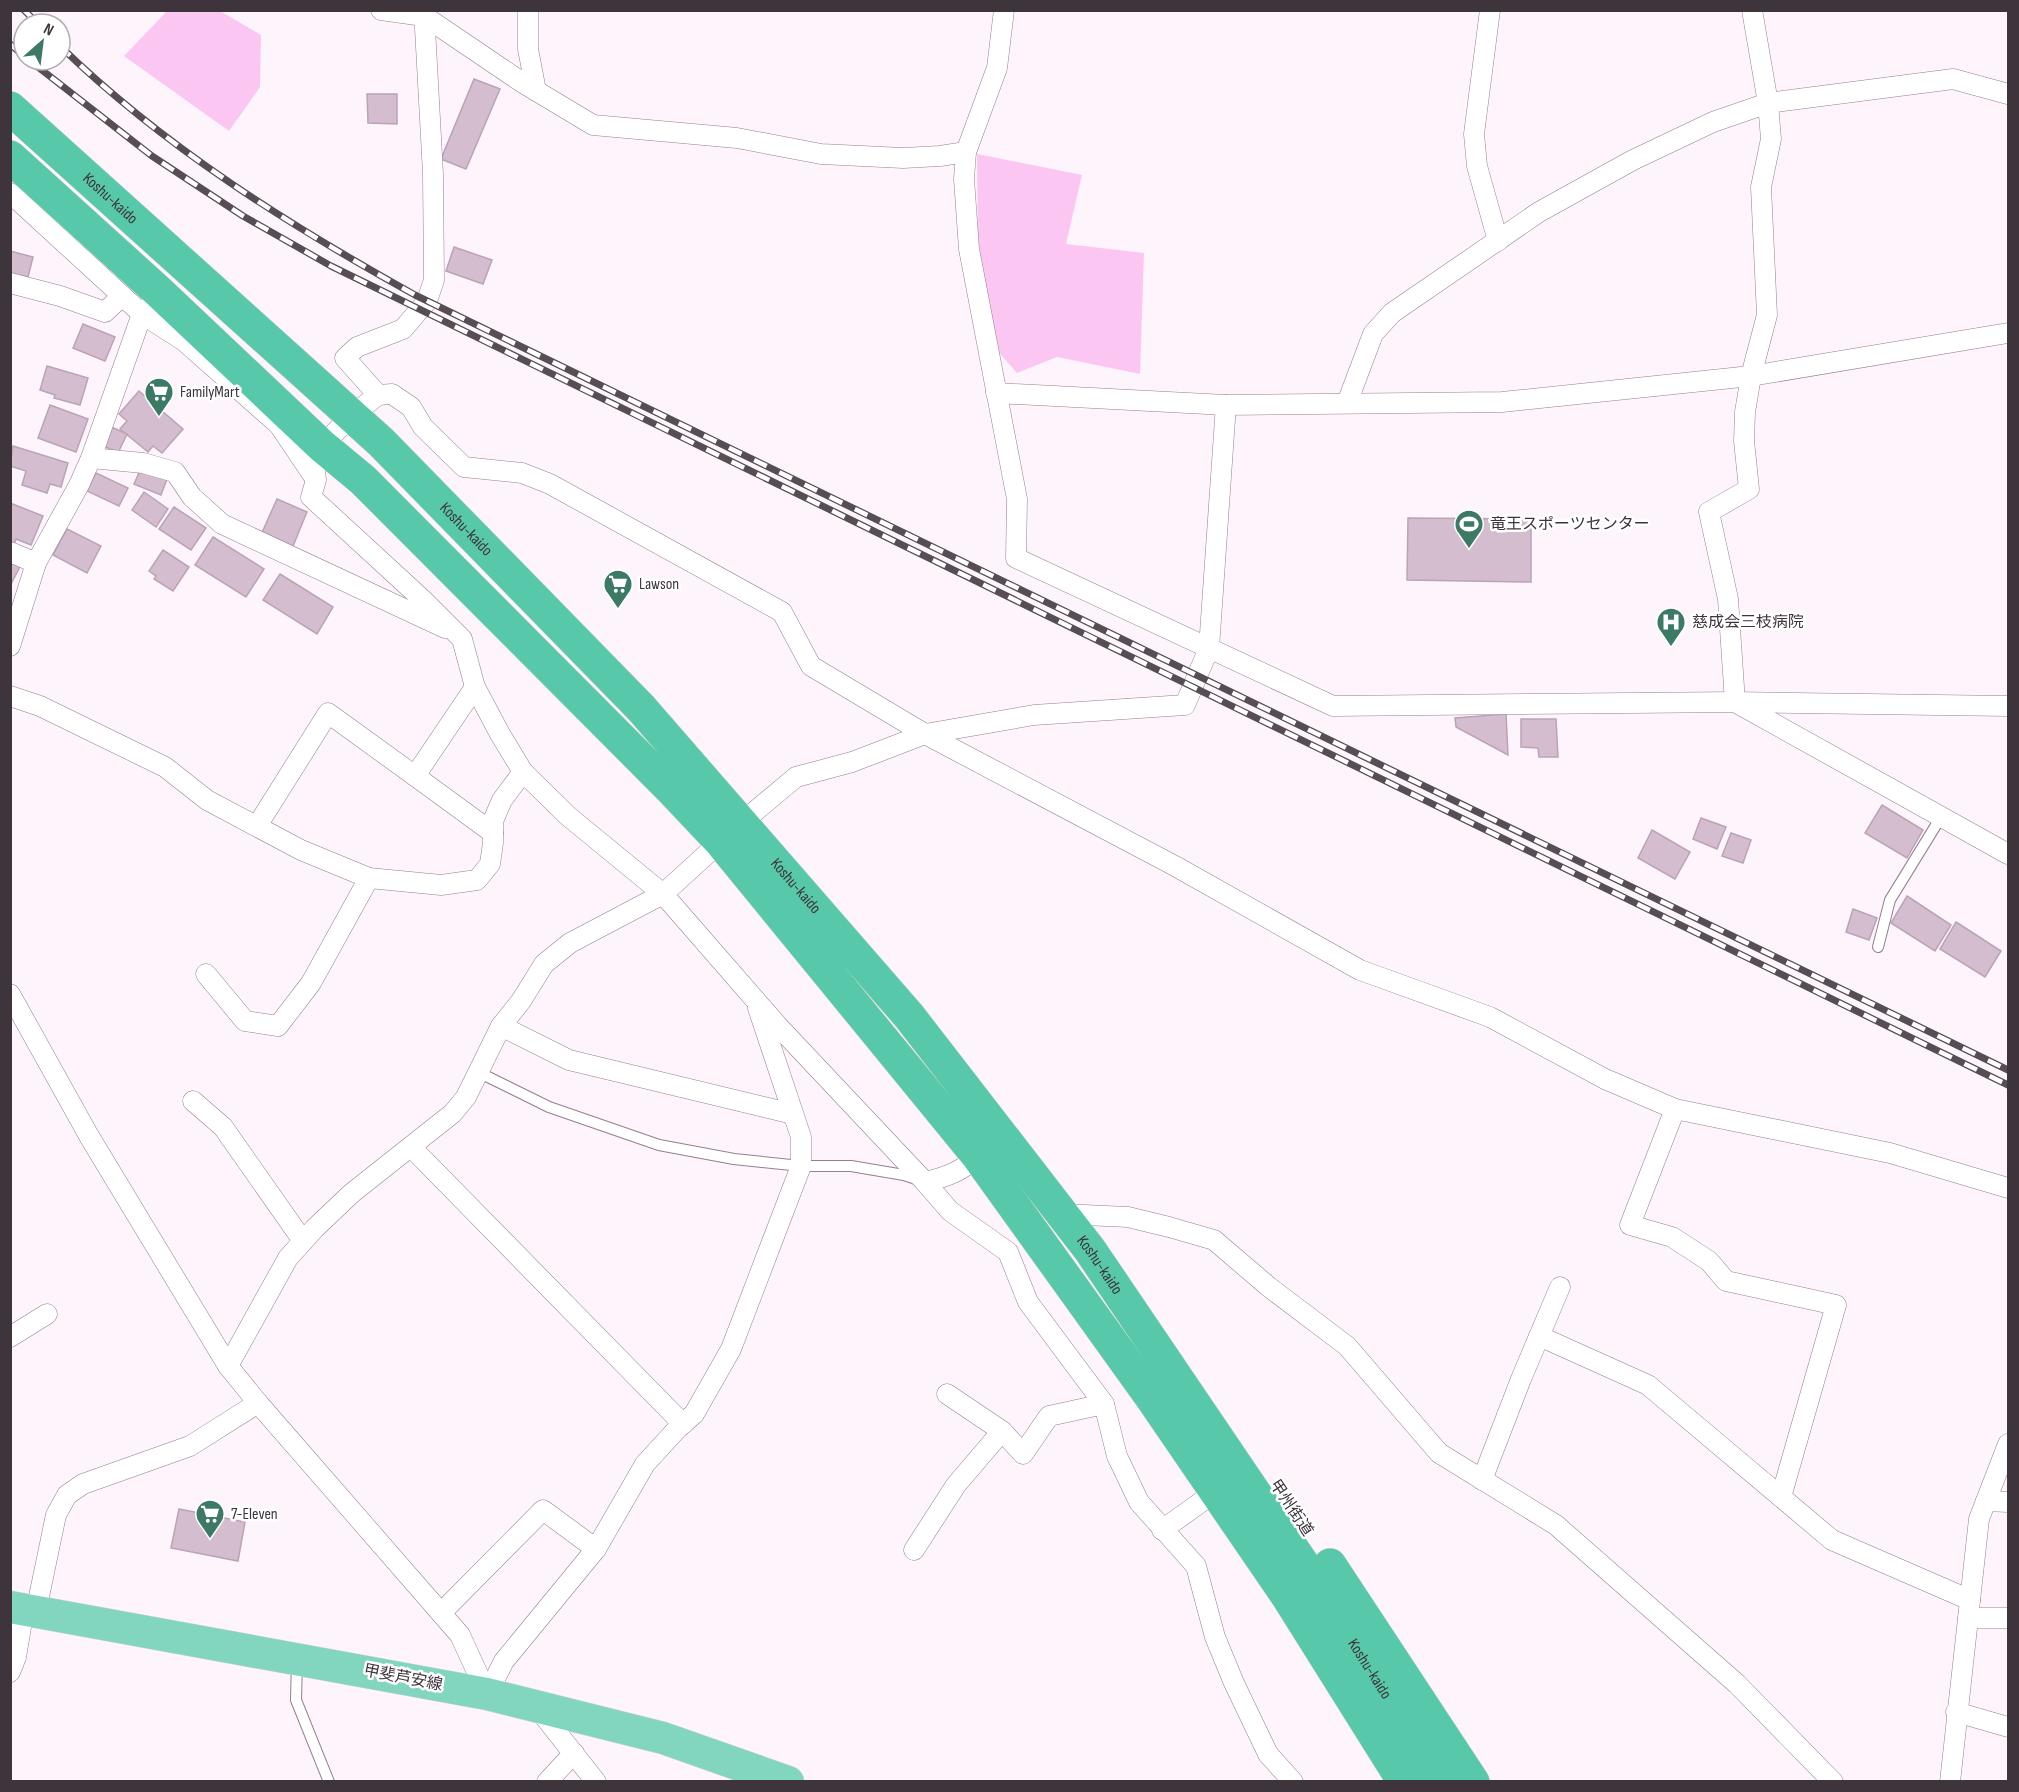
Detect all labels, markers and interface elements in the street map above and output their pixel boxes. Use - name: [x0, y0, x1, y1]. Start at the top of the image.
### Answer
- north arrow: [12, 12, 72, 72]
- text: N: [40, 20, 57, 40]
- street label: Koshu-kaido: [79, 169, 142, 228]
- supermarket icon: FamilyMart: [143, 376, 175, 418]
- place label: FamilyMart: [180, 383, 240, 402]
- street label: Koshu-kaido: [436, 498, 496, 560]
- sports icon: 竜王スポーツセンター: [1453, 508, 1485, 550]
- place label: 竜王スポーツセンター: [1490, 515, 1650, 534]
- supermarket icon: Lawson: [602, 568, 634, 610]
- place label: Lawson: [639, 575, 679, 594]
- hospital icon: 慈成会三枝病院: [1655, 606, 1687, 648]
- place label: 慈成会三枝病院: [1692, 613, 1804, 632]
- street label: Koshu-kaido: [767, 854, 825, 918]
- street label: Koshu-kaido: [1073, 1232, 1127, 1298]
- street label: 甲州街道: [1265, 1476, 1317, 1540]
- supermarket icon: 7-Eleven: [194, 1498, 226, 1540]
- place label: 7-Eleven: [231, 1505, 278, 1524]
- street label: Koshu-kaido: [1344, 1635, 1396, 1702]
- street label: 甲斐芦安線: [362, 1661, 444, 1695]

